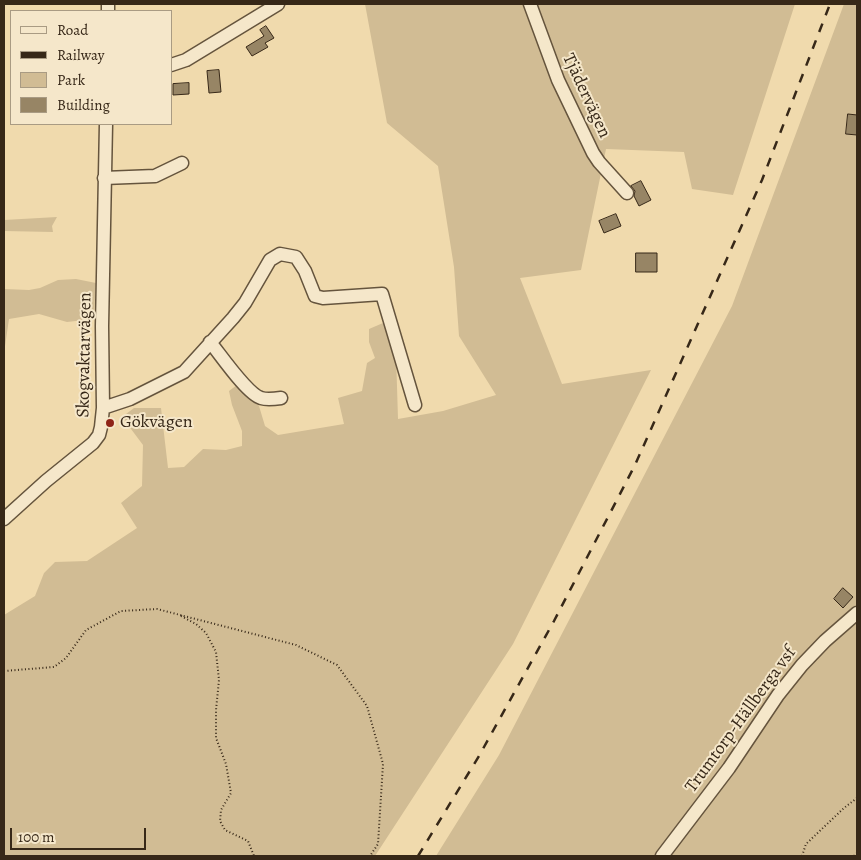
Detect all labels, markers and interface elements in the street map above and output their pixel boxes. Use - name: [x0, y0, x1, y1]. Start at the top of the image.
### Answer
- legend: [10, 10, 172, 125]
- text: Road: [57, 20, 88, 40]
- text: Railway: [57, 45, 104, 65]
- street label: Tjädervägen: [557, 50, 615, 142]
- text: Park: [57, 70, 85, 90]
- text: Building: [57, 95, 110, 115]
- street label: Skogvaktarvägen: [73, 292, 97, 418]
- place label: Gökvägen: [120, 412, 193, 434]
- marker: Gökvägen: [104, 417, 116, 429]
- street label: Trumtorp-Hällberga vsf: [681, 643, 801, 797]
- scale bar: [12, 818, 149, 850]
- text: 100 m: [18, 827, 55, 847]

